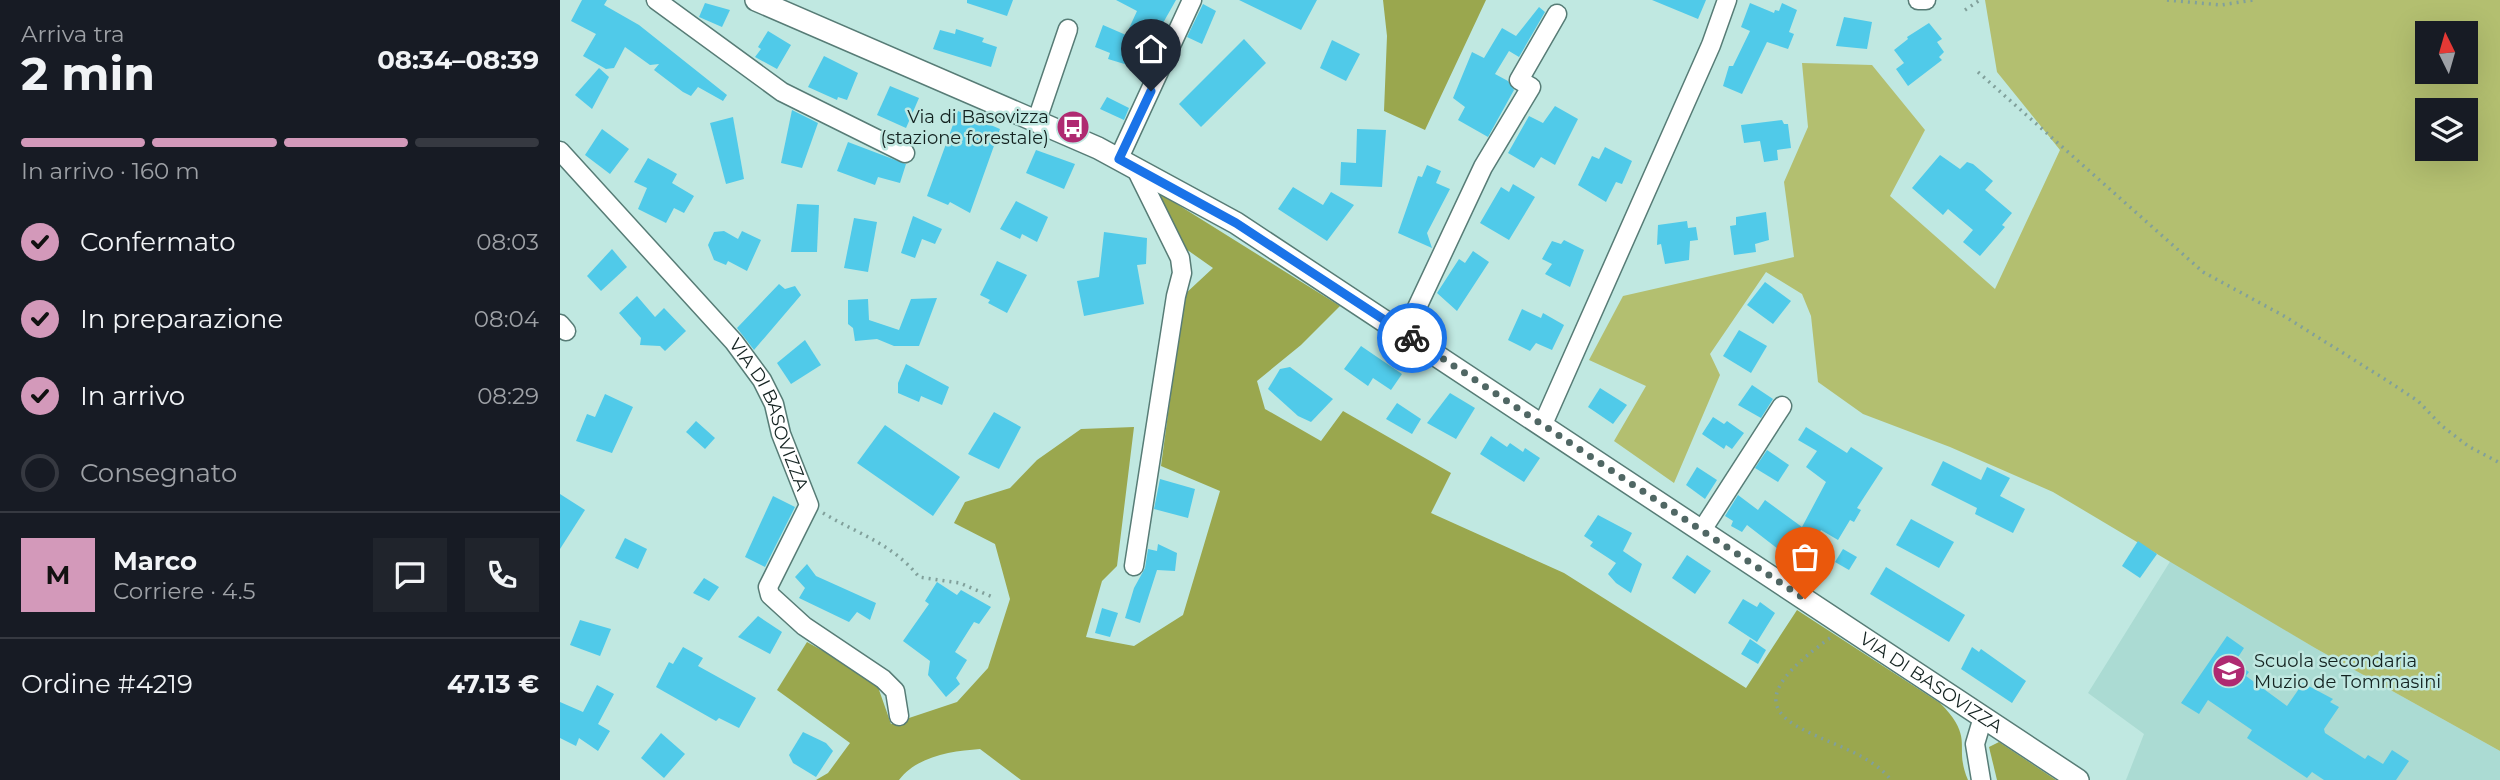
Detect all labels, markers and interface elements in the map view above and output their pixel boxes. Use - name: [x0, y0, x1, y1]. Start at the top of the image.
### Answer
- pin: [1121, 19, 1181, 91]
- text: Arriva tra: [21, 20, 125, 48]
- north arrow: [2415, 21, 2478, 84]
- map controls: [2415, 21, 2478, 161]
- icon: home: [1132, 30, 1170, 68]
- text: 08:34–08:39: [377, 44, 539, 76]
- text: 2 min: [21, 45, 155, 102]
- button: layers: [2415, 98, 2478, 161]
- place label: Via di Basovizza (stazione forestale): [881, 106, 1049, 149]
- bus stop icon: Via di Basovizza (stazione forestale): [1054, 108, 1092, 146]
- text: In arrivo · 160 m: [21, 157, 200, 185]
- icon: check: [21, 223, 59, 261]
- text: Confermato: [80, 226, 236, 258]
- text: 08:03: [476, 228, 539, 256]
- icon: check: [21, 300, 59, 338]
- text: In preparazione: [80, 303, 283, 335]
- courier: [1377, 303, 1447, 373]
- text: 08:04: [474, 305, 539, 333]
- icon: bike: [1393, 319, 1431, 357]
- street label: VIA DI BASOVIZZA: [724, 334, 813, 494]
- icon: check: [21, 377, 59, 415]
- text: In arrivo: [80, 380, 185, 412]
- text: 08:29: [477, 382, 539, 410]
- text: Consegnato: [80, 457, 237, 489]
- pin: [1775, 527, 1835, 599]
- button: chat: [373, 538, 447, 612]
- button: phone: [465, 538, 539, 612]
- icon: bag: [1786, 538, 1824, 576]
- text: Marco: [113, 545, 197, 577]
- text: M: [46, 559, 70, 591]
- text: Corriere · 4.5: [113, 577, 256, 605]
- street label: VIA DI BASOVIZZA: [1855, 628, 2007, 738]
- place label: Scuola secondaria Muzio de Tommasini: [2254, 650, 2441, 693]
- school or university icon: Scuola secondaria Muzio de Tommasini: [2210, 652, 2248, 690]
- text: Ordine #4219: [21, 668, 193, 700]
- text: 47.13 €: [447, 668, 539, 700]

